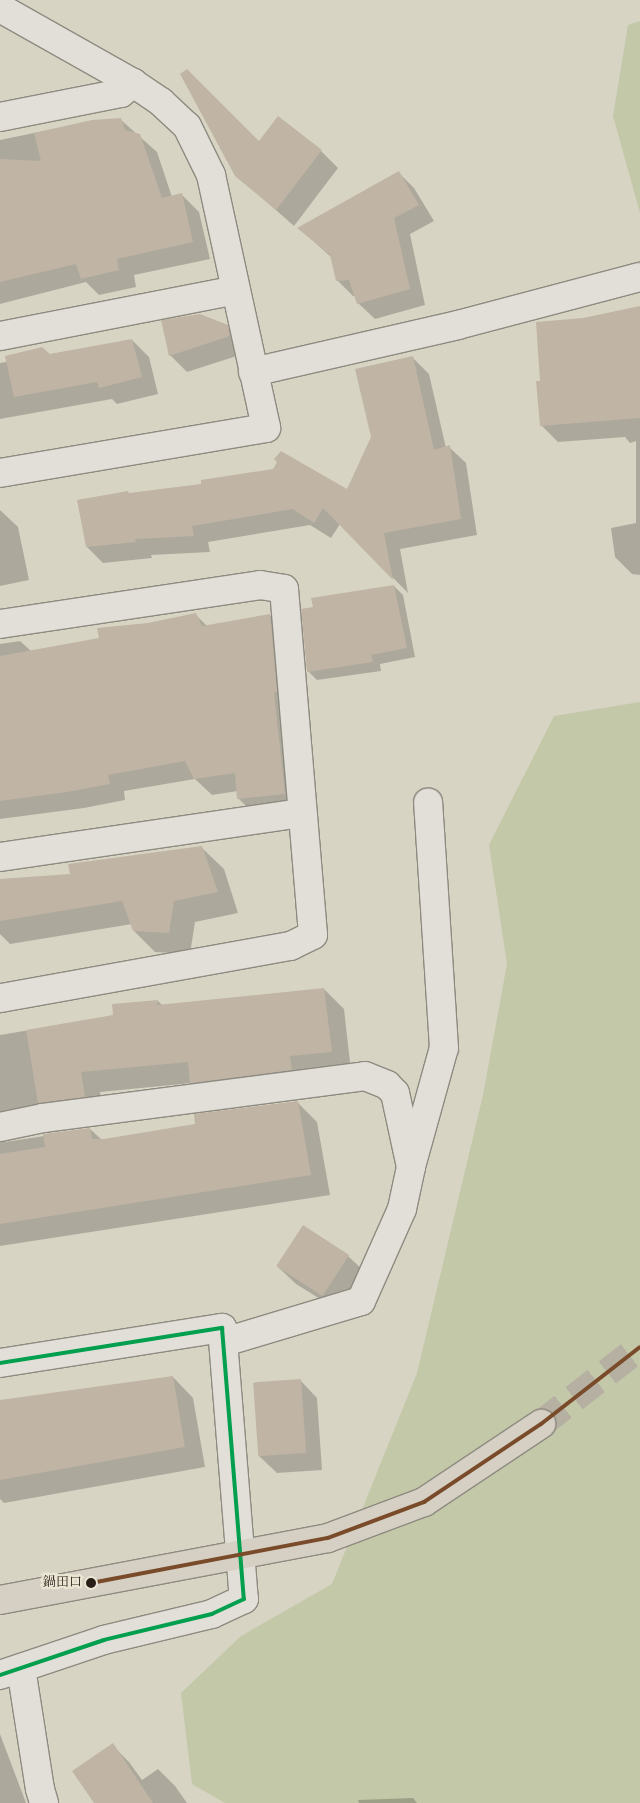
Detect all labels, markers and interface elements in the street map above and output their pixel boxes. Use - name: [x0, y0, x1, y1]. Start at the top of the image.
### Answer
- place label: 鍋田口: [43, 1575, 82, 1591]
- marker: 鍋田口: [86, 1578, 96, 1588]

